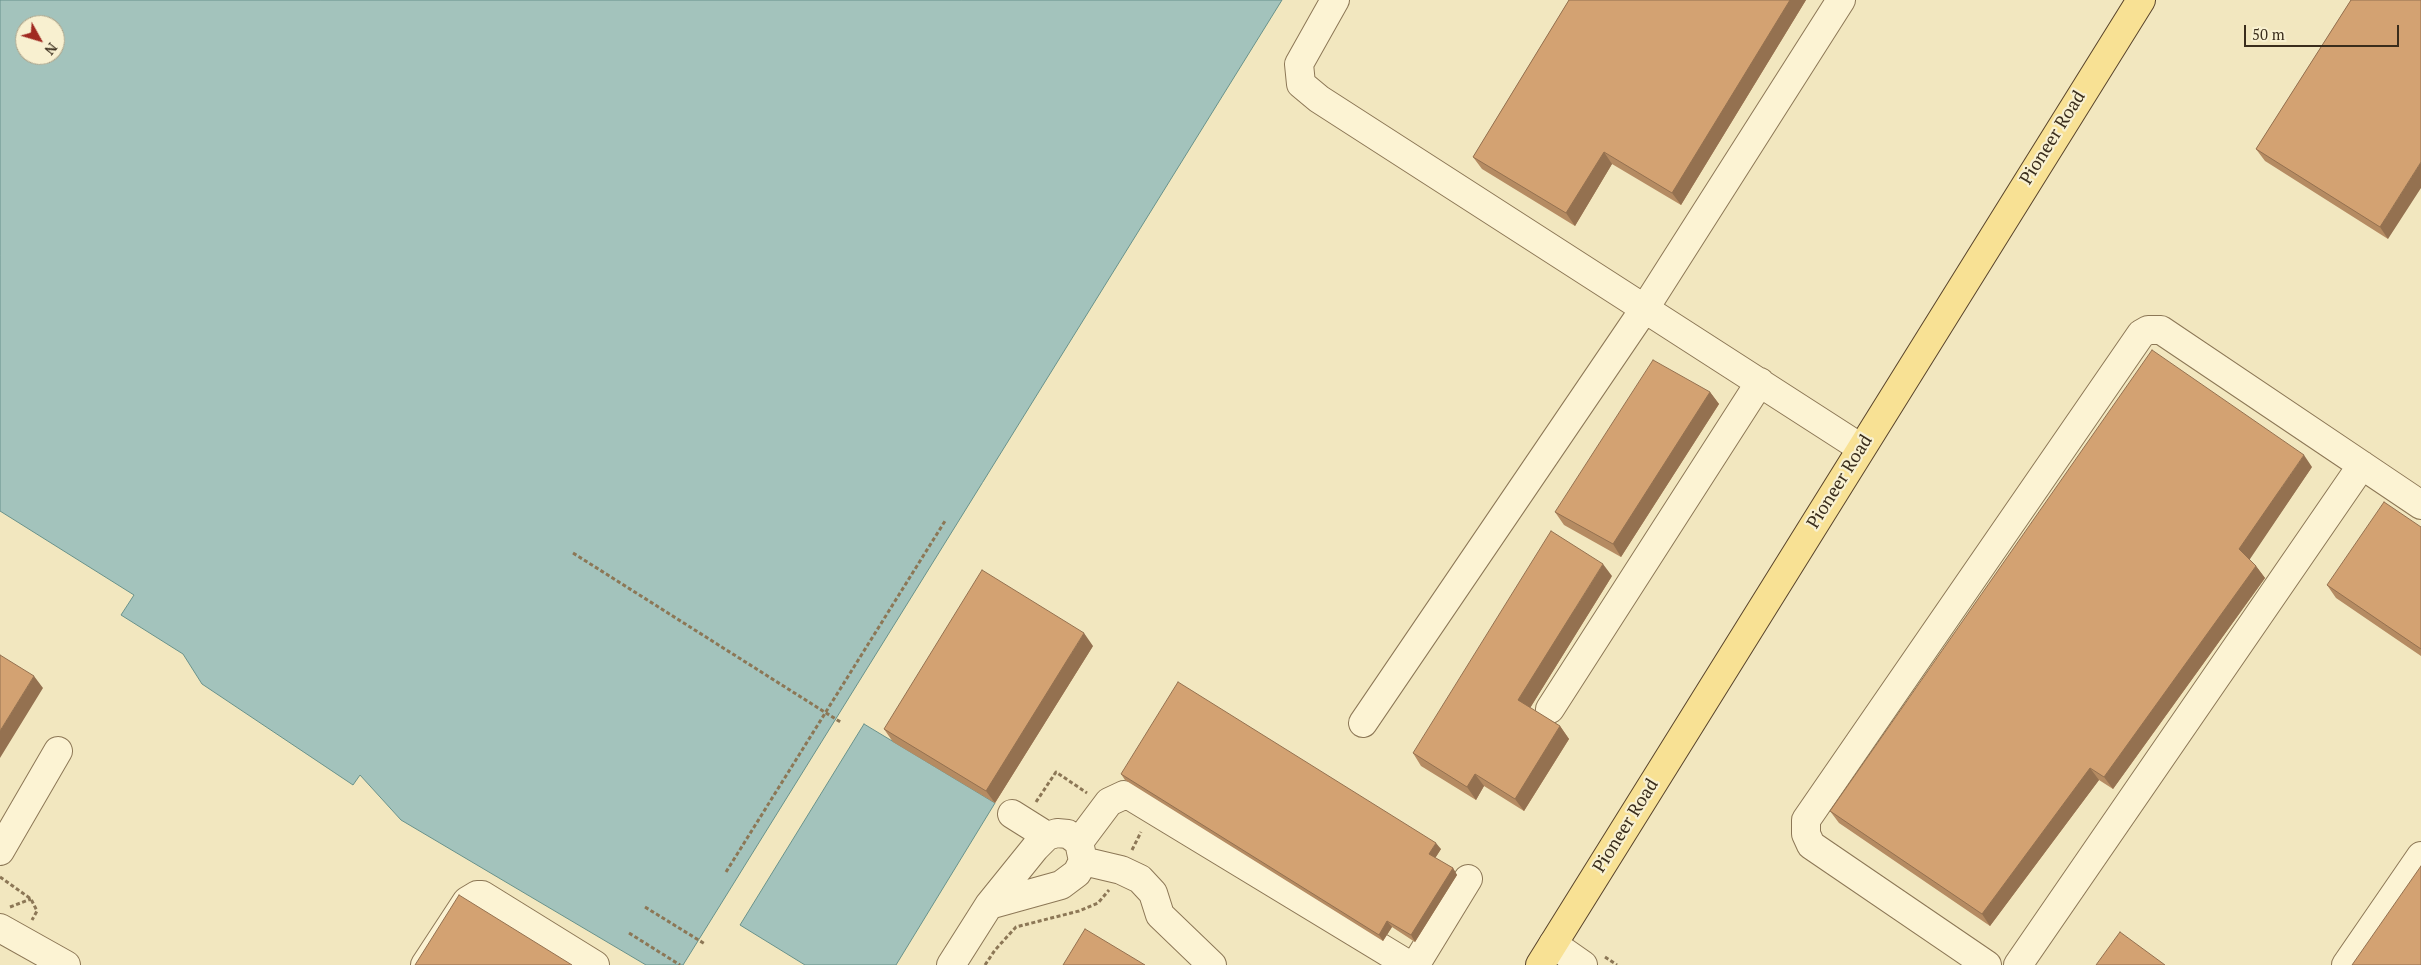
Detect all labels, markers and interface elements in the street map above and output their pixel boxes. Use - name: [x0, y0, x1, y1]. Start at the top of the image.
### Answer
- north arrow: [15, 15, 65, 65]
- scale bar: [2246, 15, 2401, 47]
- text: 50 m: [2252, 24, 2285, 44]
- text: N: [41, 39, 62, 59]
- street label: Pioneer Road: [2016, 87, 2090, 189]
- street label: Pioneer Road: [1803, 431, 1877, 533]
- street label: Pioneer Road: [1589, 775, 1663, 877]

